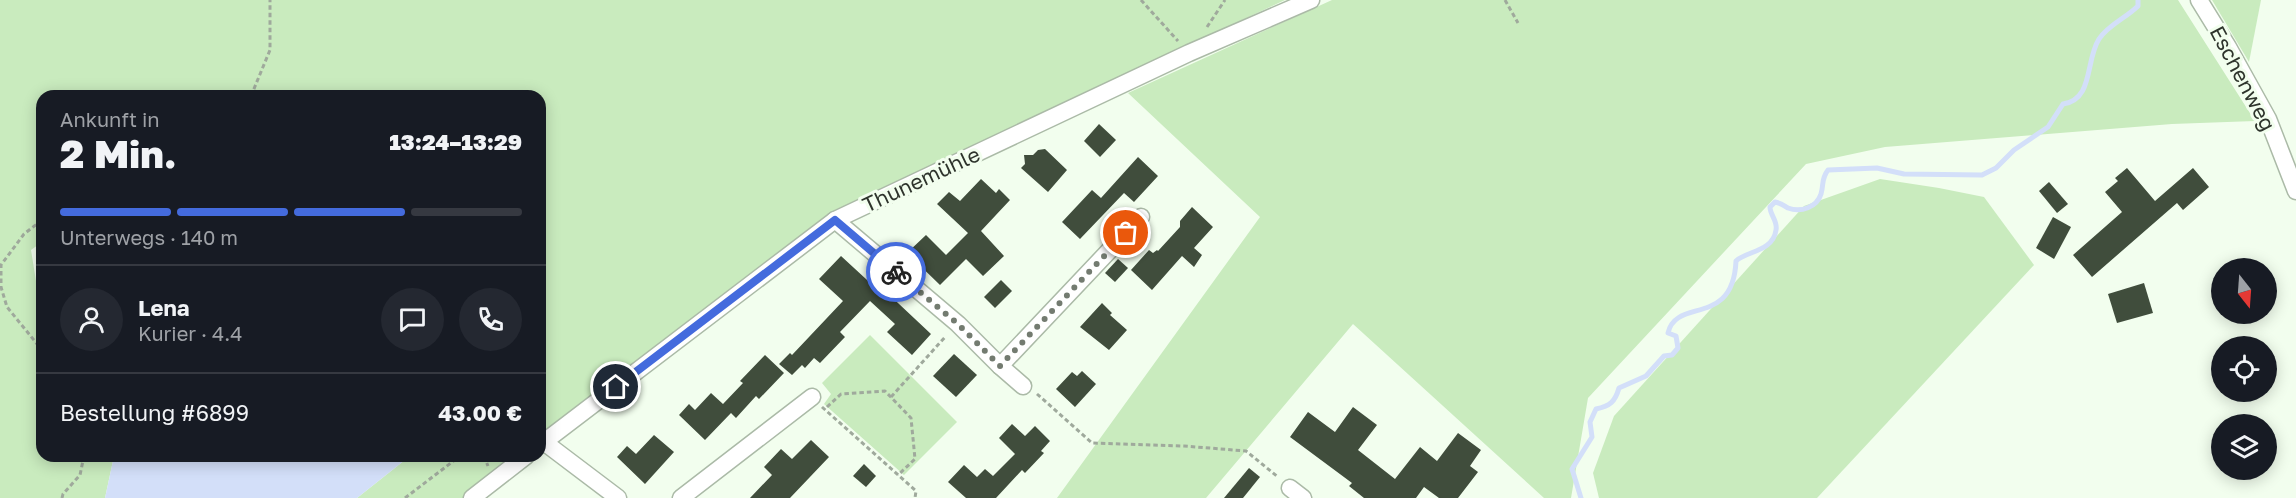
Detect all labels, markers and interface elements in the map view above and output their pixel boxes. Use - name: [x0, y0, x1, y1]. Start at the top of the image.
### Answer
- street label: Eschenweg: [2205, 21, 2281, 135]
- text: Ankunft in: [60, 107, 160, 131]
- text: 13:24–13:29: [389, 128, 522, 155]
- text: 2 Min.: [60, 130, 177, 177]
- street label: Thunemühle: [858, 140, 984, 218]
- pin: [1100, 207, 1151, 258]
- icon: bag: [1109, 216, 1142, 249]
- text: Unterwegs · 140 m: [60, 225, 238, 249]
- courier: [866, 242, 926, 302]
- icon: bike: [880, 256, 913, 289]
- north arrow: [2211, 258, 2277, 324]
- map controls: [2211, 258, 2277, 480]
- button: person: [60, 288, 123, 351]
- button: chat: [381, 288, 444, 351]
- button: phone: [459, 288, 522, 351]
- text: Lena: [138, 294, 190, 321]
- text: Kurier · 4.4: [138, 321, 242, 345]
- button: locate: [2211, 336, 2277, 402]
- pin: [590, 361, 641, 412]
- icon: home: [599, 370, 632, 403]
- text: Bestellung #6899: [60, 399, 249, 426]
- text: 43.00 €: [438, 399, 522, 426]
- button: layers: [2211, 414, 2277, 480]

